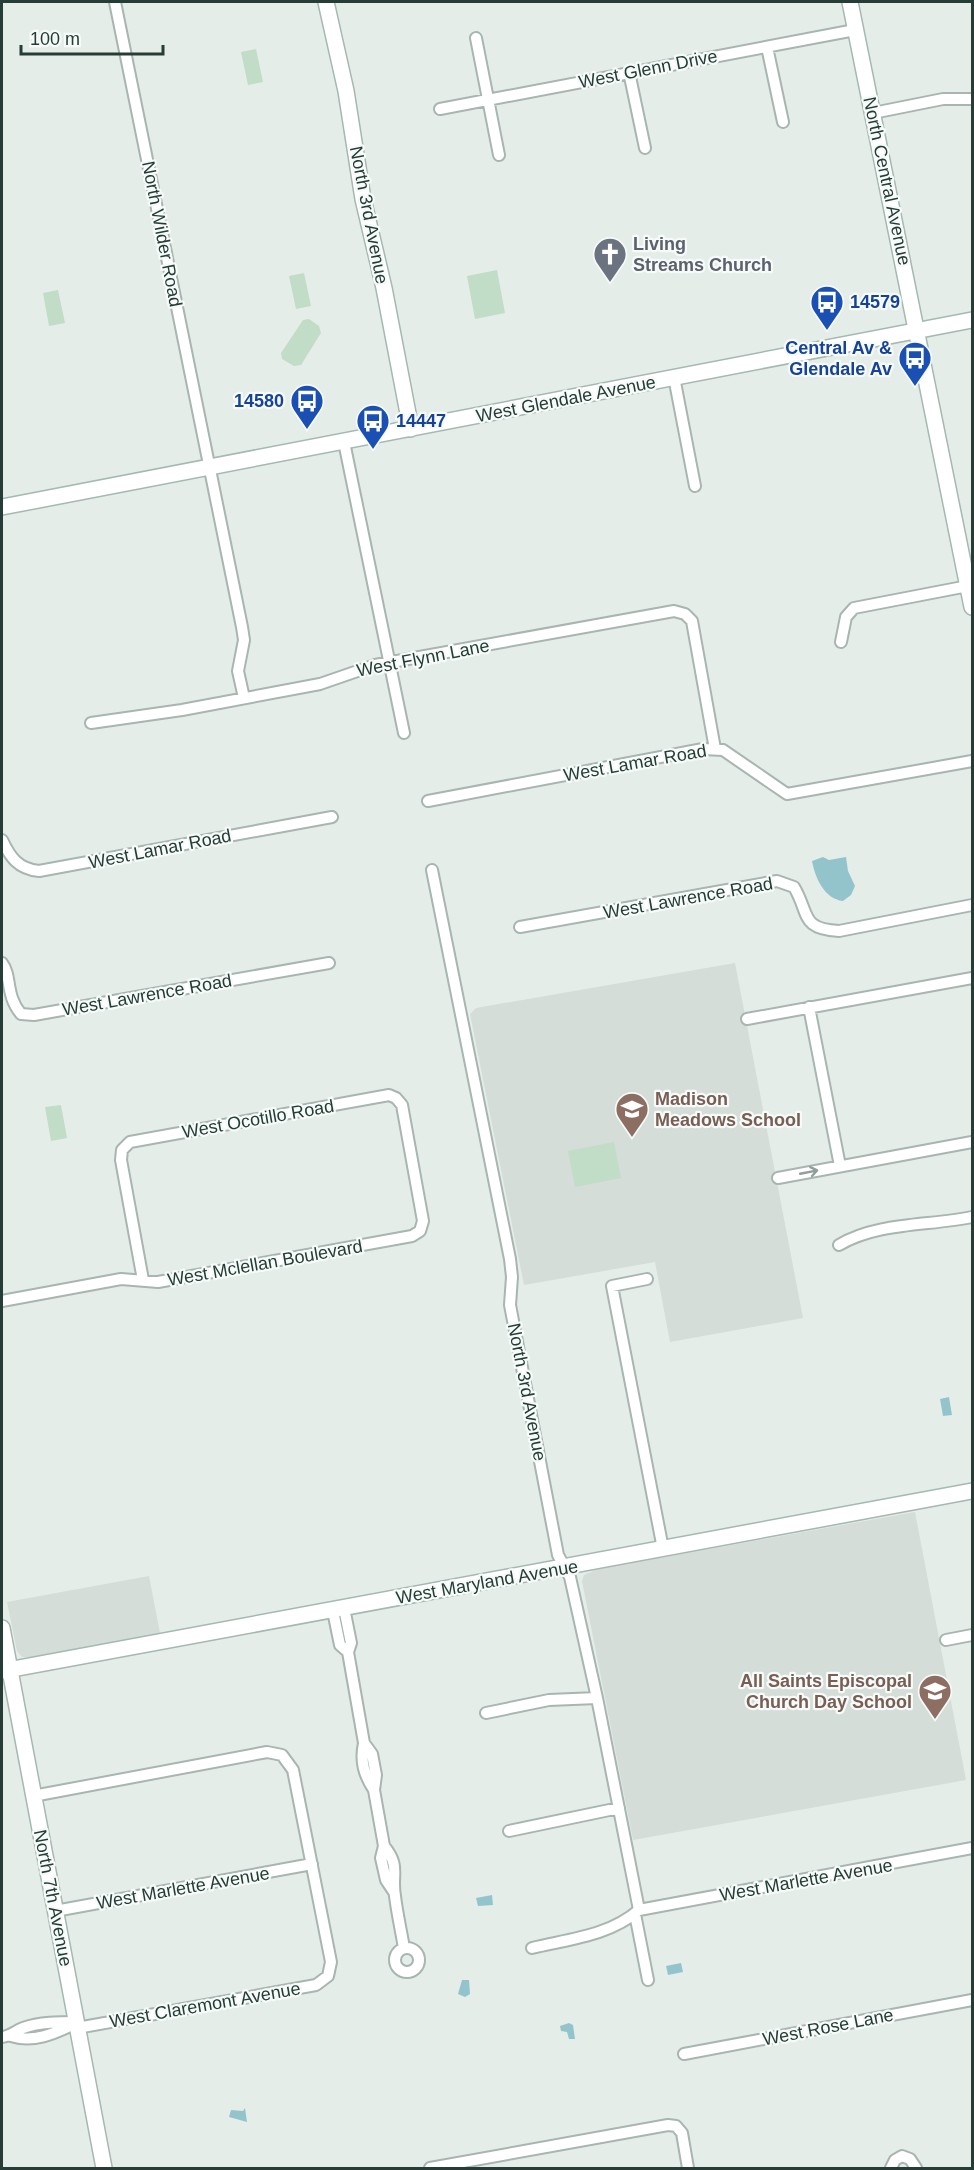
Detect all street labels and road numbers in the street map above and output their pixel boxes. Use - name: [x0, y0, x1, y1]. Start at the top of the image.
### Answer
- street label: West Glenn Drive: [577, 46, 719, 92]
- street label: North Central Avenue: [859, 95, 915, 267]
- street label: North 3rd Avenue: [346, 144, 392, 286]
- street label: North Wilder Road: [138, 159, 186, 309]
- street label: West Glendale Avenue: [475, 372, 657, 426]
- street label: West Flynn Lane: [355, 635, 491, 681]
- street label: West Lamar Road: [562, 741, 708, 785]
- street label: West Lamar Road: [87, 825, 233, 873]
- street label: West Lawrence Road: [602, 873, 774, 923]
- street label: West Lawrence Road: [61, 970, 233, 1020]
- street label: West Ocotillo Road: [181, 1096, 335, 1142]
- street label: West Mclellan Boulevard: [166, 1236, 364, 1290]
- street label: North 3rd Avenue: [504, 1321, 550, 1463]
- street label: West Maryland Avenue: [394, 1556, 580, 1608]
- street label: North 7th Avenue: [30, 1828, 76, 1968]
- street label: West Marlette Avenue: [718, 1855, 894, 1905]
- street label: West Marlette Avenue: [95, 1863, 271, 1913]
- street label: West Claremont Avenue: [108, 1978, 302, 2032]
- street label: West Rose Lane: [761, 2005, 895, 2049]

